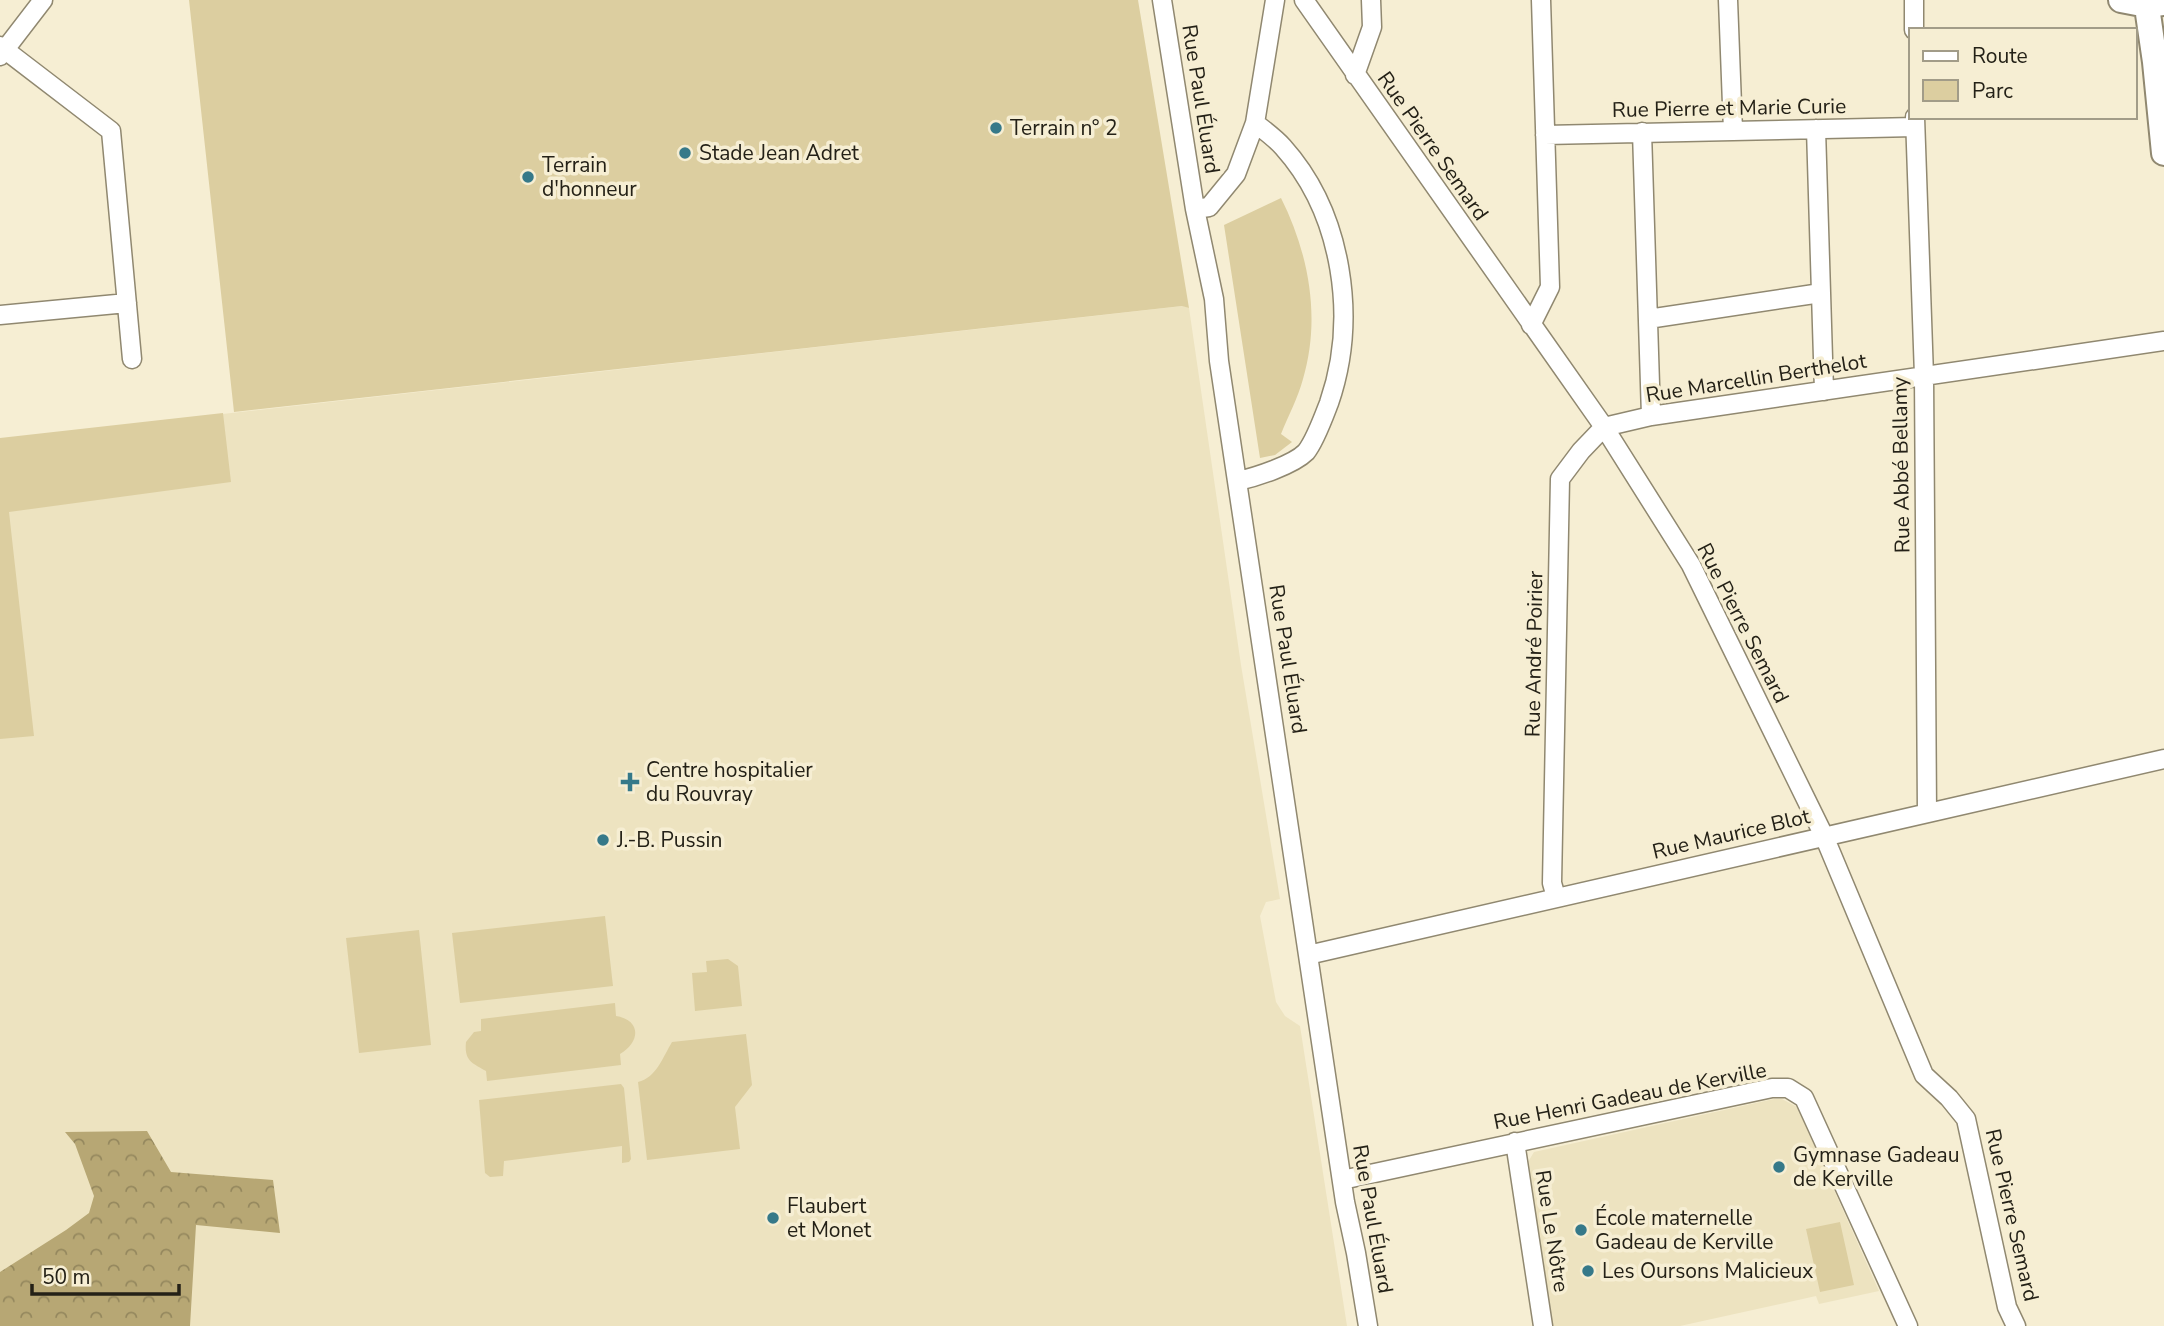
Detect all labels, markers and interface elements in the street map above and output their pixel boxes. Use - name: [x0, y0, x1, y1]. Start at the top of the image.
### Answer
- street label: Rue Paul Éluard: [1175, 22, 1227, 176]
- legend: [1909, 28, 2136, 119]
- text: Route: [1972, 42, 2028, 70]
- street label: Rue Pierre Semard: [1371, 66, 1495, 226]
- text: Parc: [1972, 77, 2013, 105]
- street label: Rue Pierre et Marie Curie: [1612, 92, 1846, 124]
- place label: Terrain n° 2: [1010, 114, 1118, 142]
- marker: Terrain n° 2: [988, 120, 1004, 136]
- place label: Stade Jean Adret: [699, 139, 860, 167]
- marker: Stade Jean Adret: [677, 145, 693, 161]
- place label: Terrain d'honneur: [542, 151, 637, 203]
- marker: Terrain d'honneur: [520, 169, 536, 185]
- street label: Rue Marcellin Berthelot: [1644, 347, 1869, 409]
- street label: Rue Abbé Bellamy: [1885, 376, 1917, 553]
- street label: Rue Pierre Semard: [1691, 538, 1795, 708]
- street label: Rue André Poirier: [1519, 570, 1549, 737]
- street label: Rue Paul Éluard: [1262, 582, 1314, 736]
- place label: Centre hospitalier du Rouvray: [646, 756, 813, 808]
- marker: Centre hospitalier du Rouvray: [620, 772, 640, 792]
- street label: Rue Maurice Blot: [1649, 802, 1813, 866]
- place label: J.-B. Pussin: [616, 826, 722, 854]
- marker: J.-B. Pussin: [595, 832, 611, 848]
- street label: Rue Henri Gadeau de Kerville: [1491, 1056, 1769, 1136]
- street label: Rue Pierre Semard: [1979, 1126, 2045, 1304]
- place label: Gymnase Gadeau de Kerville: [1793, 1141, 1959, 1193]
- street label: Rue Paul Éluard: [1346, 1142, 1400, 1296]
- marker: Gymnase Gadeau de Kerville: [1771, 1159, 1787, 1175]
- street label: Rue Le Nôtre: [1529, 1168, 1575, 1294]
- place label: Flaubert et Monet: [787, 1192, 872, 1244]
- place label: École maternelle Gadeau de Kerville: [1595, 1204, 1773, 1256]
- marker: Flaubert et Monet: [765, 1210, 781, 1226]
- marker: École maternelle Gadeau de Kerville: [1573, 1222, 1589, 1238]
- scale bar: [32, 1252, 178, 1296]
- place label: Les Oursons Malicieux: [1602, 1257, 1813, 1285]
- text: 50 m: [42, 1263, 91, 1291]
- marker: Les Oursons Malicieux: [1580, 1263, 1596, 1279]

